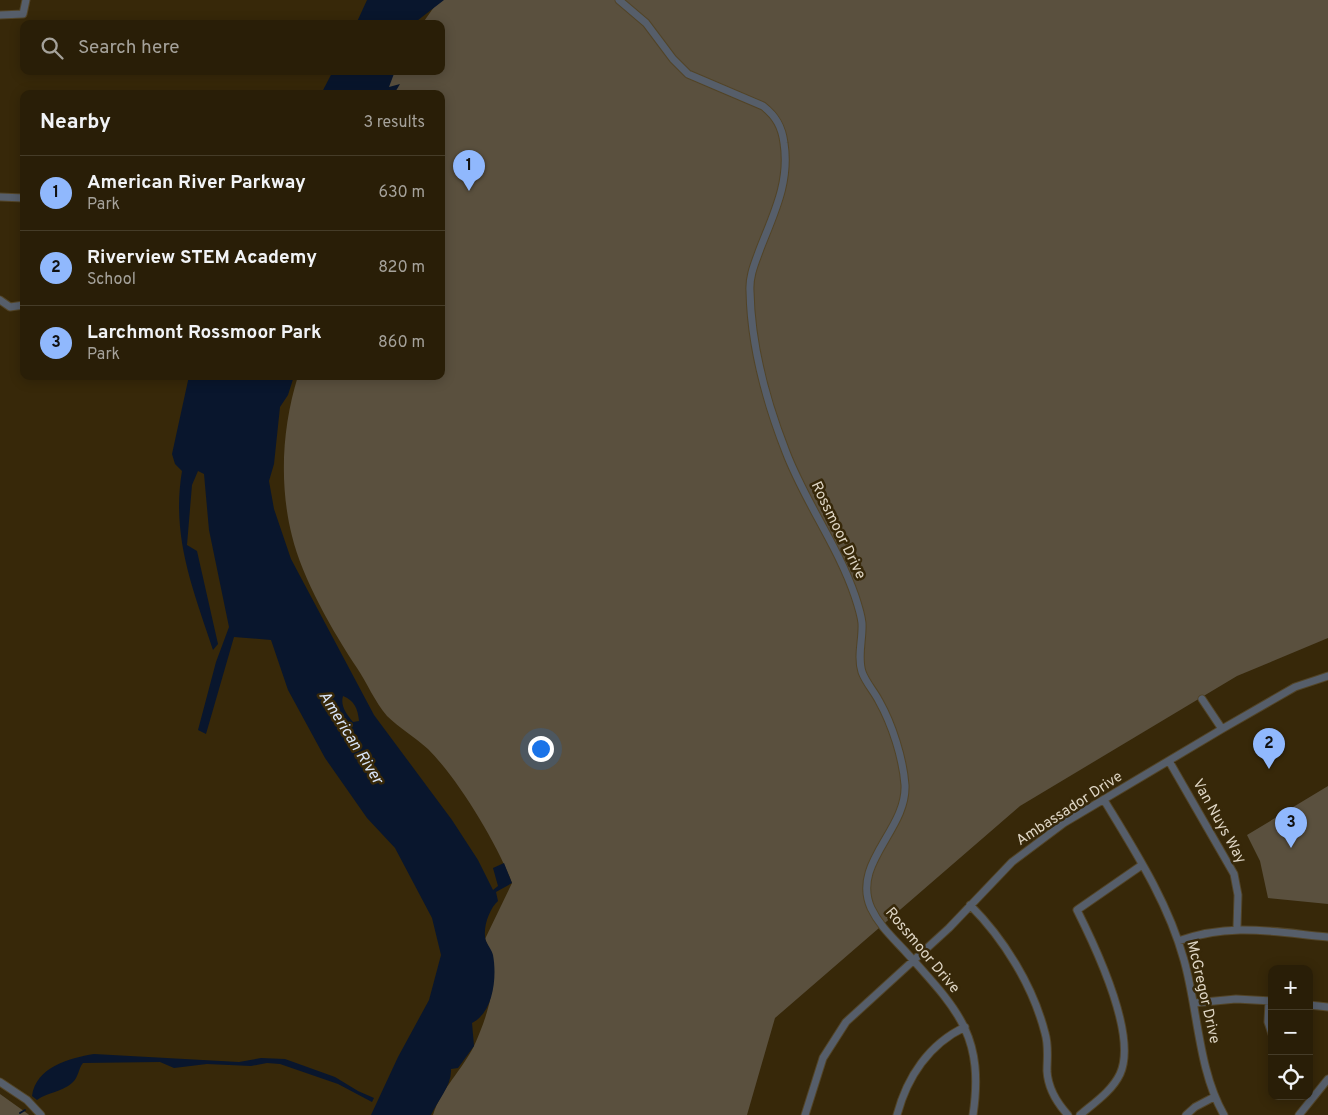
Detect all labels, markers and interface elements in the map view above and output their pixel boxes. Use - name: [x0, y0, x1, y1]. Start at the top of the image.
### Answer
- search box: [20, 20, 445, 75]
- icon: search: [38, 34, 66, 62]
- text: Search here: [78, 36, 180, 60]
- text: Nearby: [40, 109, 111, 136]
- text: 3 results: [363, 113, 425, 133]
- pin: 1: [453, 150, 485, 191]
- text: American River Parkway: [87, 171, 306, 195]
- text: 1: [53, 183, 59, 203]
- text: 630 m: [378, 183, 425, 203]
- text: Park: [87, 195, 120, 215]
- text: Riverview STEM Academy: [87, 246, 317, 270]
- text: 2: [51, 258, 61, 278]
- text: 820 m: [378, 258, 425, 278]
- text: School: [87, 270, 136, 290]
- text: Larchmont Rossmoor Park: [87, 321, 322, 345]
- text: 3: [51, 333, 61, 353]
- text: 860 m: [378, 333, 425, 353]
- text: Park: [87, 345, 120, 365]
- street label: Rossmoor Drive: [806, 479, 870, 583]
- water label: American River: [314, 688, 388, 790]
- pin: 2: [1253, 728, 1285, 769]
- your location: [528, 736, 554, 762]
- street label: Ambassador Drive: [1013, 768, 1127, 851]
- street label: Van Nuys Way: [1188, 776, 1250, 867]
- pin: 3: [1275, 807, 1307, 848]
- street label: Rossmoor Drive: [880, 904, 963, 998]
- street label: McGregor Drive: [1181, 939, 1224, 1046]
- map controls: [1268, 965, 1313, 1100]
- button: +: [1268, 965, 1313, 1010]
- button: −: [1268, 1010, 1313, 1055]
- button: locate: [1268, 1055, 1313, 1100]

